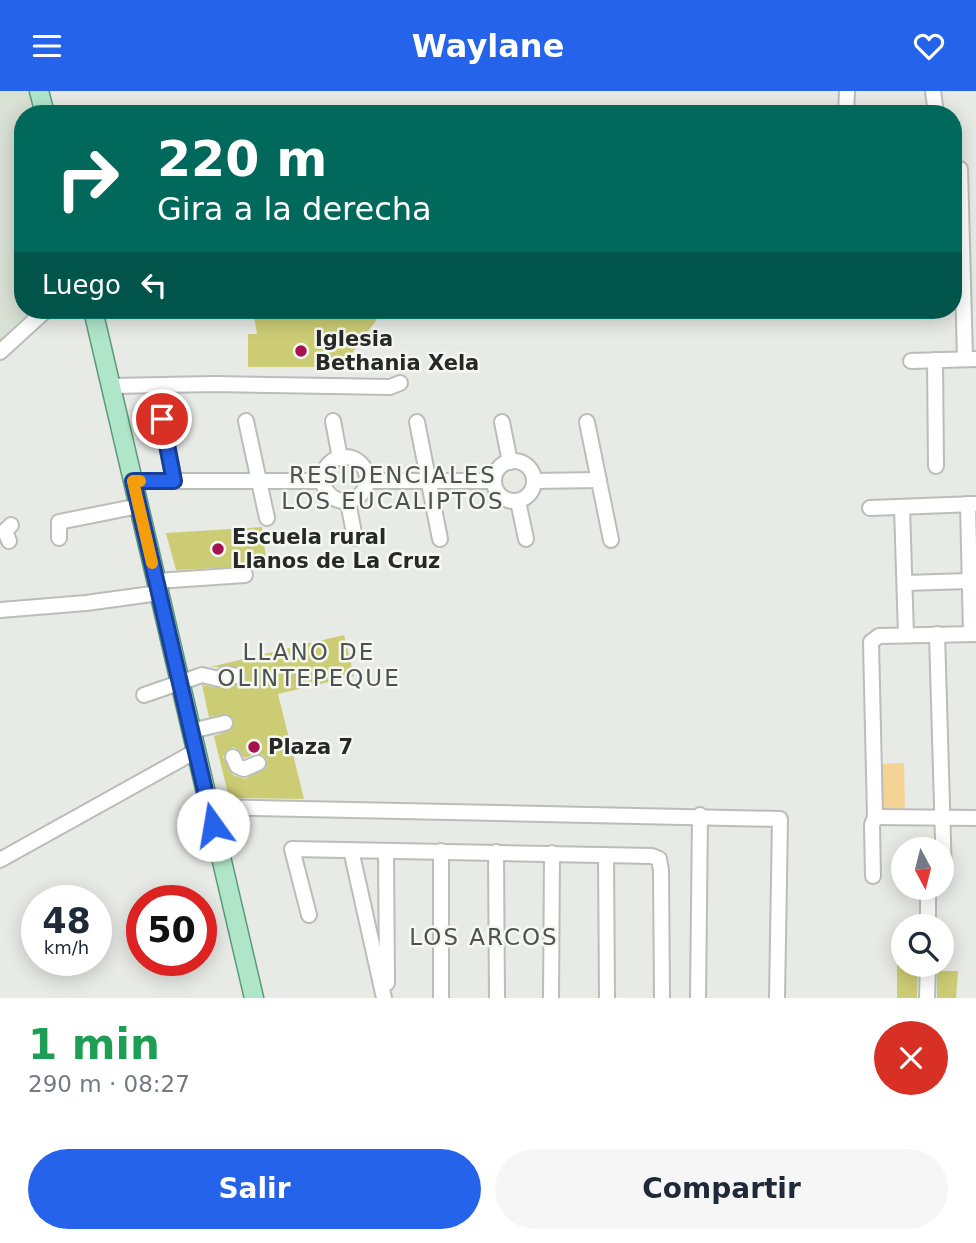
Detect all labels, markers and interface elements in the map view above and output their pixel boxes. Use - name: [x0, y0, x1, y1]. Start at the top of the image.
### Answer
- icon: menu: [28, 27, 66, 65]
- text: Waylane: [412, 27, 564, 65]
- icon: heart: [910, 27, 948, 65]
- text: 220 m: [157, 131, 327, 188]
- icon: right: [42, 133, 133, 224]
- text: Gira a la derecha: [157, 190, 432, 228]
- icon: left: [135, 266, 173, 304]
- text: Luego: [42, 270, 121, 300]
- place label: Iglesia Bethania Xela: [315, 327, 479, 375]
- marker: Iglesia Bethania Xela: [293, 343, 309, 359]
- pin: [132, 389, 192, 449]
- icon: arrive: [143, 400, 181, 438]
- district label: RESIDENCIALES LOS EUCALIPTOS: [281, 462, 505, 514]
- place label: Escuela rural Llanos de La Cruz: [232, 525, 440, 573]
- marker: Escuela rural Llanos de La Cruz: [210, 541, 226, 557]
- district label: LLANO DE OLINTEPEQUE: [217, 639, 401, 691]
- place label: Plaza 7: [268, 735, 353, 759]
- marker: Plaza 7: [246, 739, 262, 755]
- position arrow: [176, 788, 250, 862]
- north arrow: [891, 837, 954, 899]
- map controls: [891, 837, 954, 977]
- speed limit sign: 50: [126, 885, 217, 976]
- text: 48: [42, 901, 91, 941]
- button: search: [891, 914, 954, 977]
- district label: LOS ARCOS: [409, 924, 559, 950]
- text: km/h: [44, 937, 89, 958]
- text: 1 min: [28, 1020, 160, 1069]
- button: close: [874, 1021, 948, 1095]
- text: 290 m · 08:27: [28, 1071, 190, 1097]
- button: Salir: [28, 1149, 481, 1229]
- button: Compartir: [495, 1149, 948, 1229]

